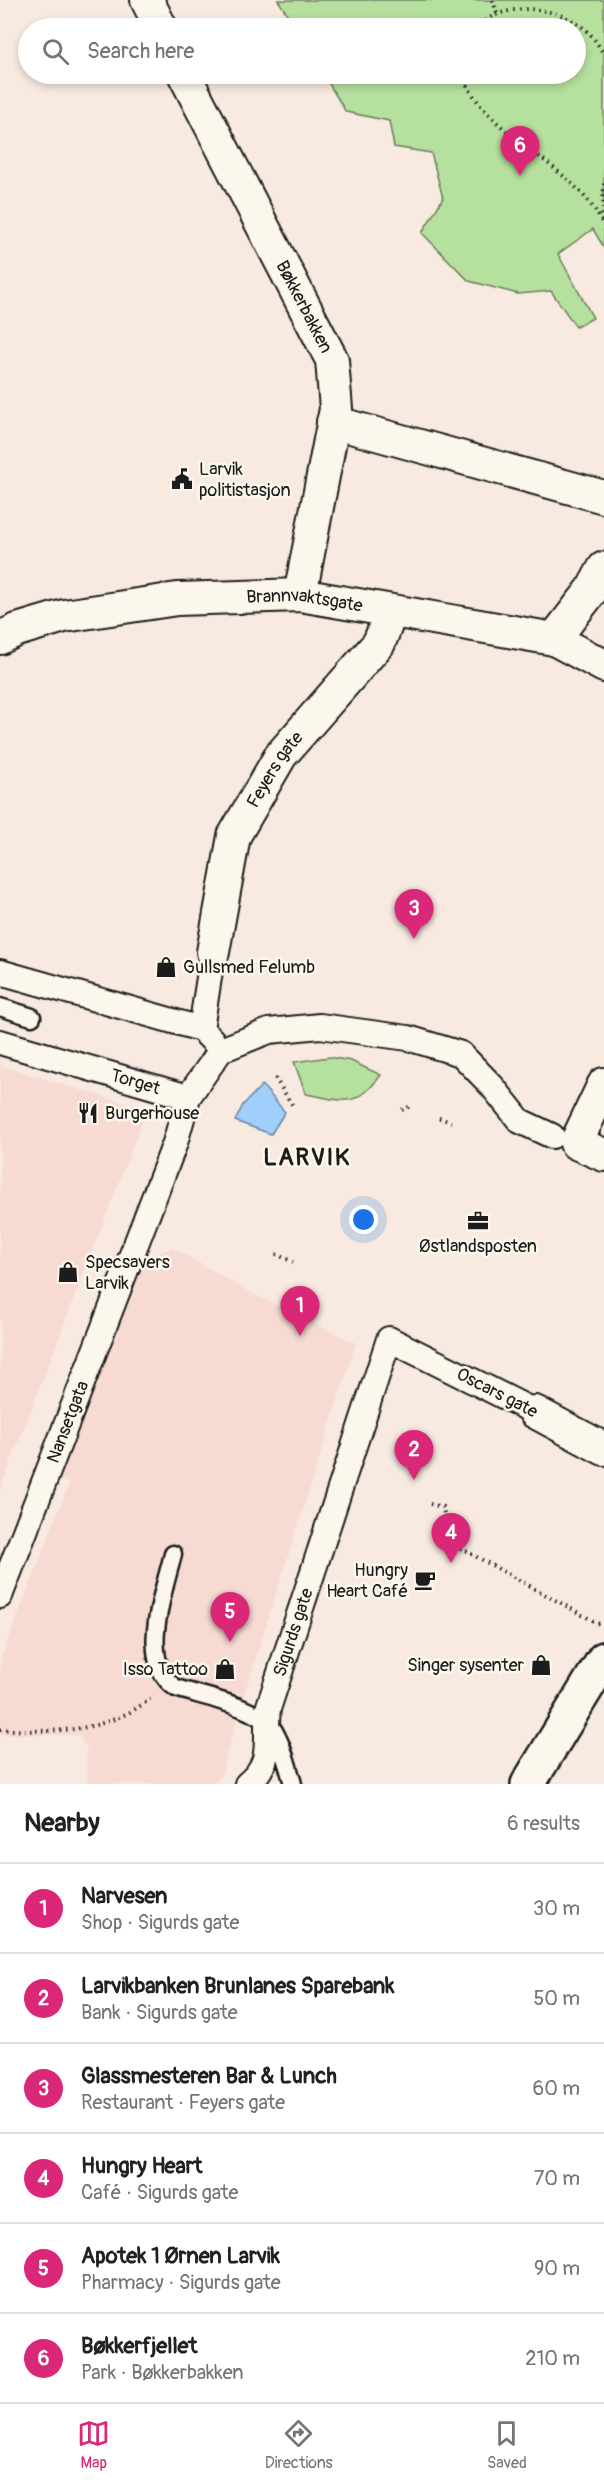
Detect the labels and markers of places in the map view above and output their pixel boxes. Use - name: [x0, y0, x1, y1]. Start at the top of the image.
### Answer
- pin: 6: [500, 126, 540, 176]
- place label: Larvik politistasjon: [199, 458, 291, 502]
- public building icon: Larvik politistasjon: [170, 467, 194, 491]
- pin: 3: [394, 890, 434, 939]
- shop icon: Gullsmed Felumb: [154, 955, 178, 979]
- place label: Gullsmed Felumb: [183, 956, 315, 979]
- restaurant icon: Burgerhouse: [76, 1101, 100, 1125]
- place label: Burgerhouse: [105, 1102, 199, 1125]
- office icon: Østlandsposten: [466, 1209, 490, 1233]
- place label: Østlandsposten: [419, 1235, 537, 1258]
- place label: Specsavers Larvik: [85, 1251, 170, 1295]
- shop icon: Specsavers Larvik: [56, 1260, 80, 1284]
- pin: 1: [280, 1286, 320, 1336]
- pin: 2: [394, 1430, 434, 1480]
- pin: 4: [432, 1514, 470, 1563]
- place label: Hungry Heart Café: [326, 1559, 408, 1603]
- cafe icon: Hungry Heart Café: [413, 1568, 437, 1592]
- pin: 5: [210, 1592, 250, 1642]
- shop icon: Singer sysenter: [529, 1653, 553, 1677]
- place label: Singer sysenter: [407, 1654, 525, 1677]
- shop icon: Isso Tattoo: [213, 1657, 237, 1681]
- place label: Isso Tattoo: [123, 1658, 208, 1681]

